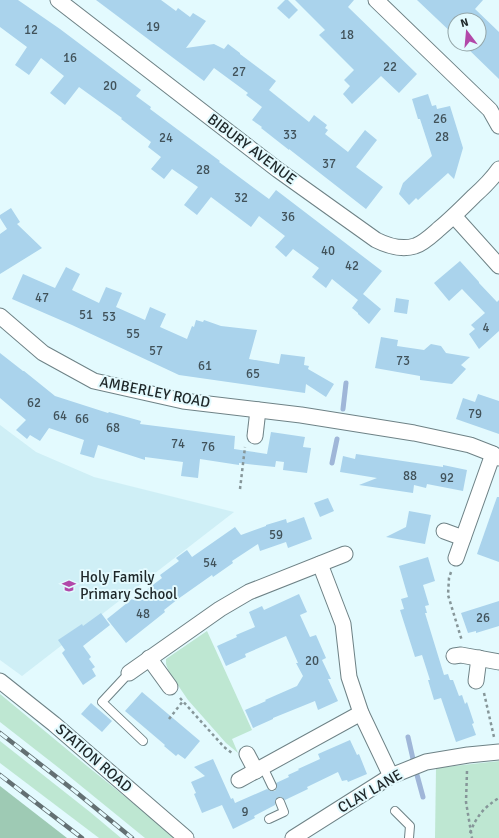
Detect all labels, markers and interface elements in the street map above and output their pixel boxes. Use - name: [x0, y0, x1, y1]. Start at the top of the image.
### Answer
- north arrow: [447, 12, 487, 52]
- text: N: [459, 16, 470, 30]
- house number: 19: [146, 19, 160, 35]
- house number: 12: [24, 22, 38, 38]
- house number: 18: [340, 27, 354, 43]
- house number: 16: [63, 50, 77, 66]
- house number: 22: [383, 59, 397, 75]
- house number: 27: [232, 64, 246, 80]
- house number: 20: [103, 78, 117, 94]
- street label: BIBURY AVENUE: [204, 110, 300, 188]
- house number: 26: [433, 111, 447, 127]
- house number: 33: [283, 127, 297, 143]
- house number: 28: [435, 129, 449, 145]
- house number: 24: [159, 130, 173, 146]
- house number: 37: [322, 156, 336, 172]
- house number: 28: [196, 162, 210, 178]
- house number: 32: [234, 190, 248, 206]
- house number: 36: [281, 209, 295, 225]
- house number: 40: [321, 243, 335, 259]
- house number: 42: [345, 258, 359, 274]
- house number: 47: [35, 290, 49, 306]
- house number: 51: [79, 307, 93, 323]
- house number: 53: [102, 309, 116, 325]
- house number: 4: [482, 320, 490, 336]
- house number: 55: [126, 326, 140, 342]
- house number: 57: [149, 343, 163, 359]
- house number: 73: [396, 353, 410, 369]
- house number: 61: [198, 358, 212, 374]
- house number: 65: [246, 366, 260, 382]
- street label: AMBERLEY ROAD: [98, 372, 212, 412]
- house number: 62: [27, 395, 41, 411]
- house number: 79: [468, 406, 482, 422]
- house number: 64: [53, 408, 67, 424]
- house number: 66: [75, 411, 89, 427]
- house number: 68: [106, 420, 120, 436]
- house number: 74: [171, 436, 185, 452]
- house number: 76: [201, 439, 215, 455]
- house number: 88: [403, 468, 417, 484]
- house number: 92: [440, 470, 454, 486]
- house number: 59: [269, 527, 283, 543]
- house number: 54: [203, 555, 217, 571]
- place label: Holy Family Primary School: [80, 568, 177, 603]
- school or university icon: Holy Family Primary School: [61, 578, 77, 594]
- house number: 48: [136, 606, 150, 622]
- house number: 26: [476, 610, 490, 626]
- house number: 20: [305, 653, 319, 669]
- street label: STATION ROAD: [52, 720, 136, 796]
- street label: CLAY LANE: [335, 765, 405, 817]
- house number: 9: [241, 804, 249, 820]

